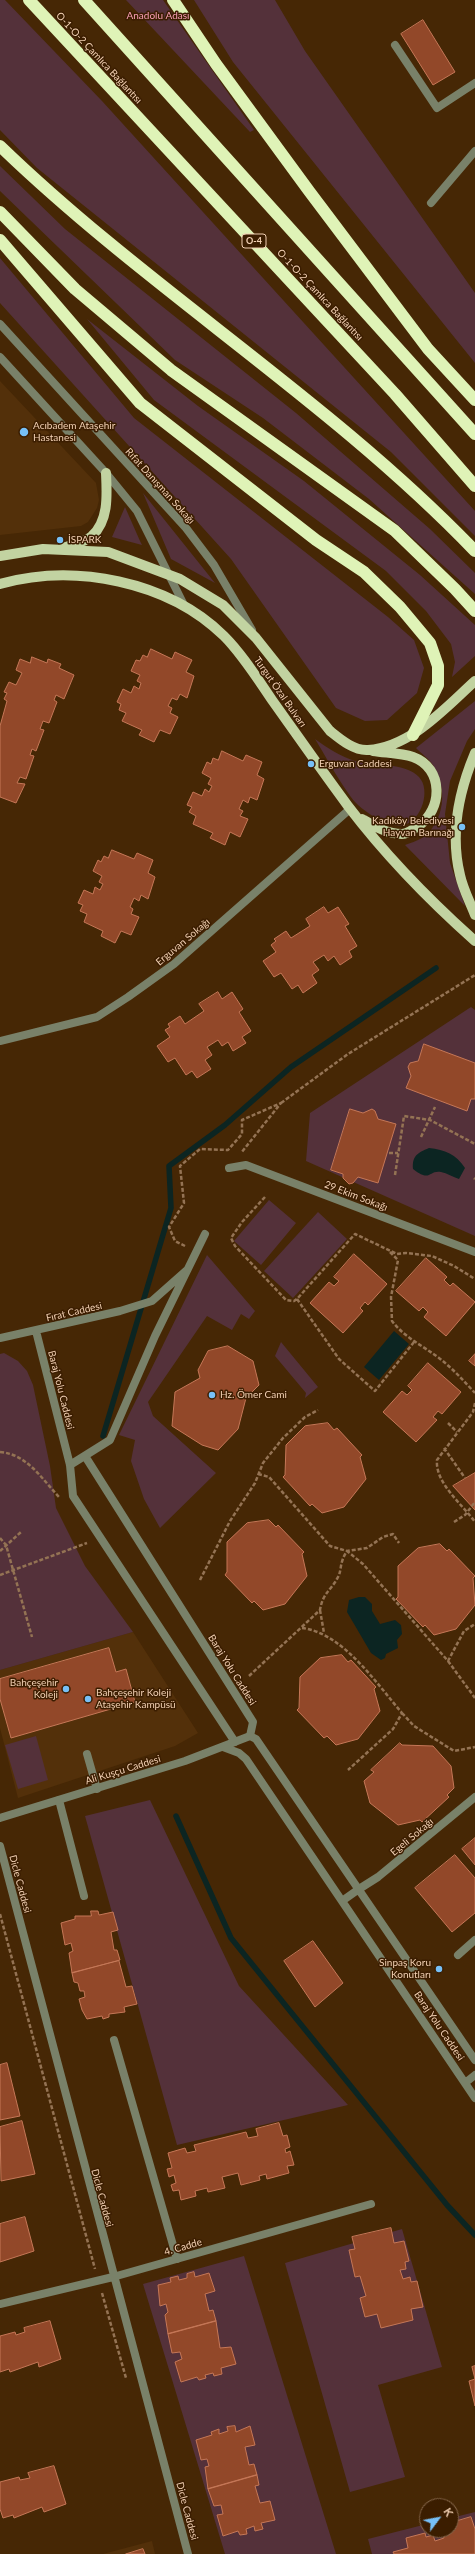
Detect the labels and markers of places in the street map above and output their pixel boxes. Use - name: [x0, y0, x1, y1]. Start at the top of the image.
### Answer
- place label: Acıbadem Ataşehir Hastanesi: [33, 420, 115, 444]
- marker: Acıbadem Ataşehir Hastanesi: [18, 426, 30, 438]
- place label: İSPARK: [68, 534, 101, 546]
- marker: İSPARK: [55, 535, 65, 545]
- place label: Erguvan Caddesi: [319, 758, 392, 770]
- marker: Erguvan Caddesi: [306, 759, 316, 769]
- place label: Kadıköy Belediyesi Hayvan Barınağı: [372, 815, 454, 838]
- marker: Kadıköy Belediyesi Hayvan Barınağı: [457, 822, 467, 832]
- place label: Hz. Ömer Cami: [220, 1389, 287, 1401]
- marker: Hz. Ömer Cami: [207, 1390, 217, 1400]
- place label: Bahçeşehir Koleji: [10, 1677, 58, 1700]
- marker: Bahçeşehir Koleji: [61, 1684, 71, 1694]
- place label: Bahçeşehir Koleji Ataşehir Kampüsü: [96, 1687, 176, 1710]
- marker: Bahçeşehir Koleji Ataşehir Kampüsü: [83, 1694, 93, 1704]
- place label: Sinpaş Koru Konutları: [379, 1957, 431, 1980]
- marker: Sinpaş Koru Konutları: [434, 1964, 444, 1974]

